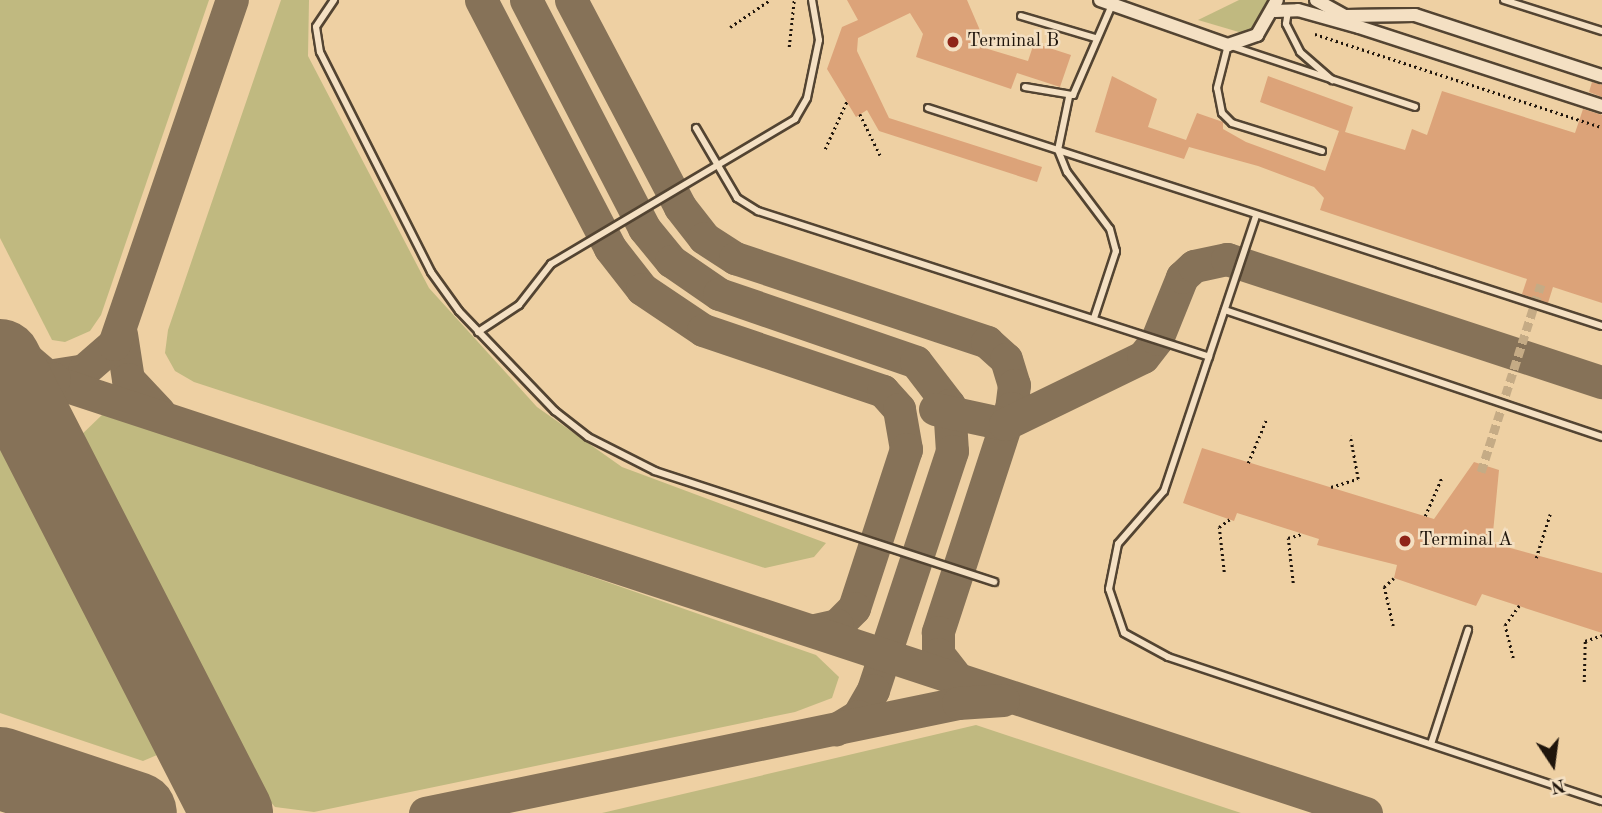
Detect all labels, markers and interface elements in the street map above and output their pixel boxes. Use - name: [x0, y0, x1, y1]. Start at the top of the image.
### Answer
- place label: Terminal B: [967, 31, 1059, 53]
- marker: Terminal B: [945, 34, 961, 50]
- place label: Terminal A: [1419, 530, 1513, 552]
- marker: Terminal A: [1397, 533, 1413, 549]
- north arrow: [1518, 729, 1588, 799]
- text: N: [1549, 774, 1567, 796]

